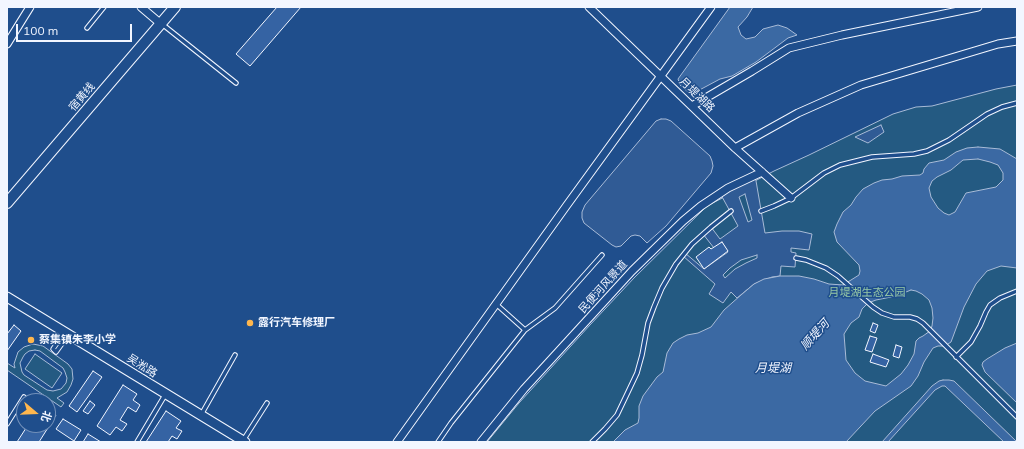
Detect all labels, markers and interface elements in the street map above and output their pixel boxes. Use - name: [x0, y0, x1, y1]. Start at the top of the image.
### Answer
- scale bar: [18, 16, 134, 42]
- text: 100 m: [23, 23, 58, 38]
- street label: 月堤湖路: [677, 75, 717, 115]
- street label: 宿黄线: [66, 80, 98, 114]
- street label: 民便河风景道: [576, 258, 630, 316]
- park label: 月堤湖生态公园: [829, 286, 905, 300]
- place label: 露行汽车修理厂: [258, 316, 335, 330]
- water label: 顺堤河: [798, 317, 832, 353]
- marker: 露行汽车修理厂: [245, 318, 255, 328]
- place label: 蔡集镇朱李小学: [39, 333, 116, 347]
- marker: 蔡集镇朱李小学: [26, 335, 36, 345]
- street label: 吴淞路: [125, 352, 159, 380]
- water label: 月堤湖: [755, 361, 791, 375]
- north arrow: [16, 393, 56, 433]
- text: 北: [38, 409, 55, 424]

